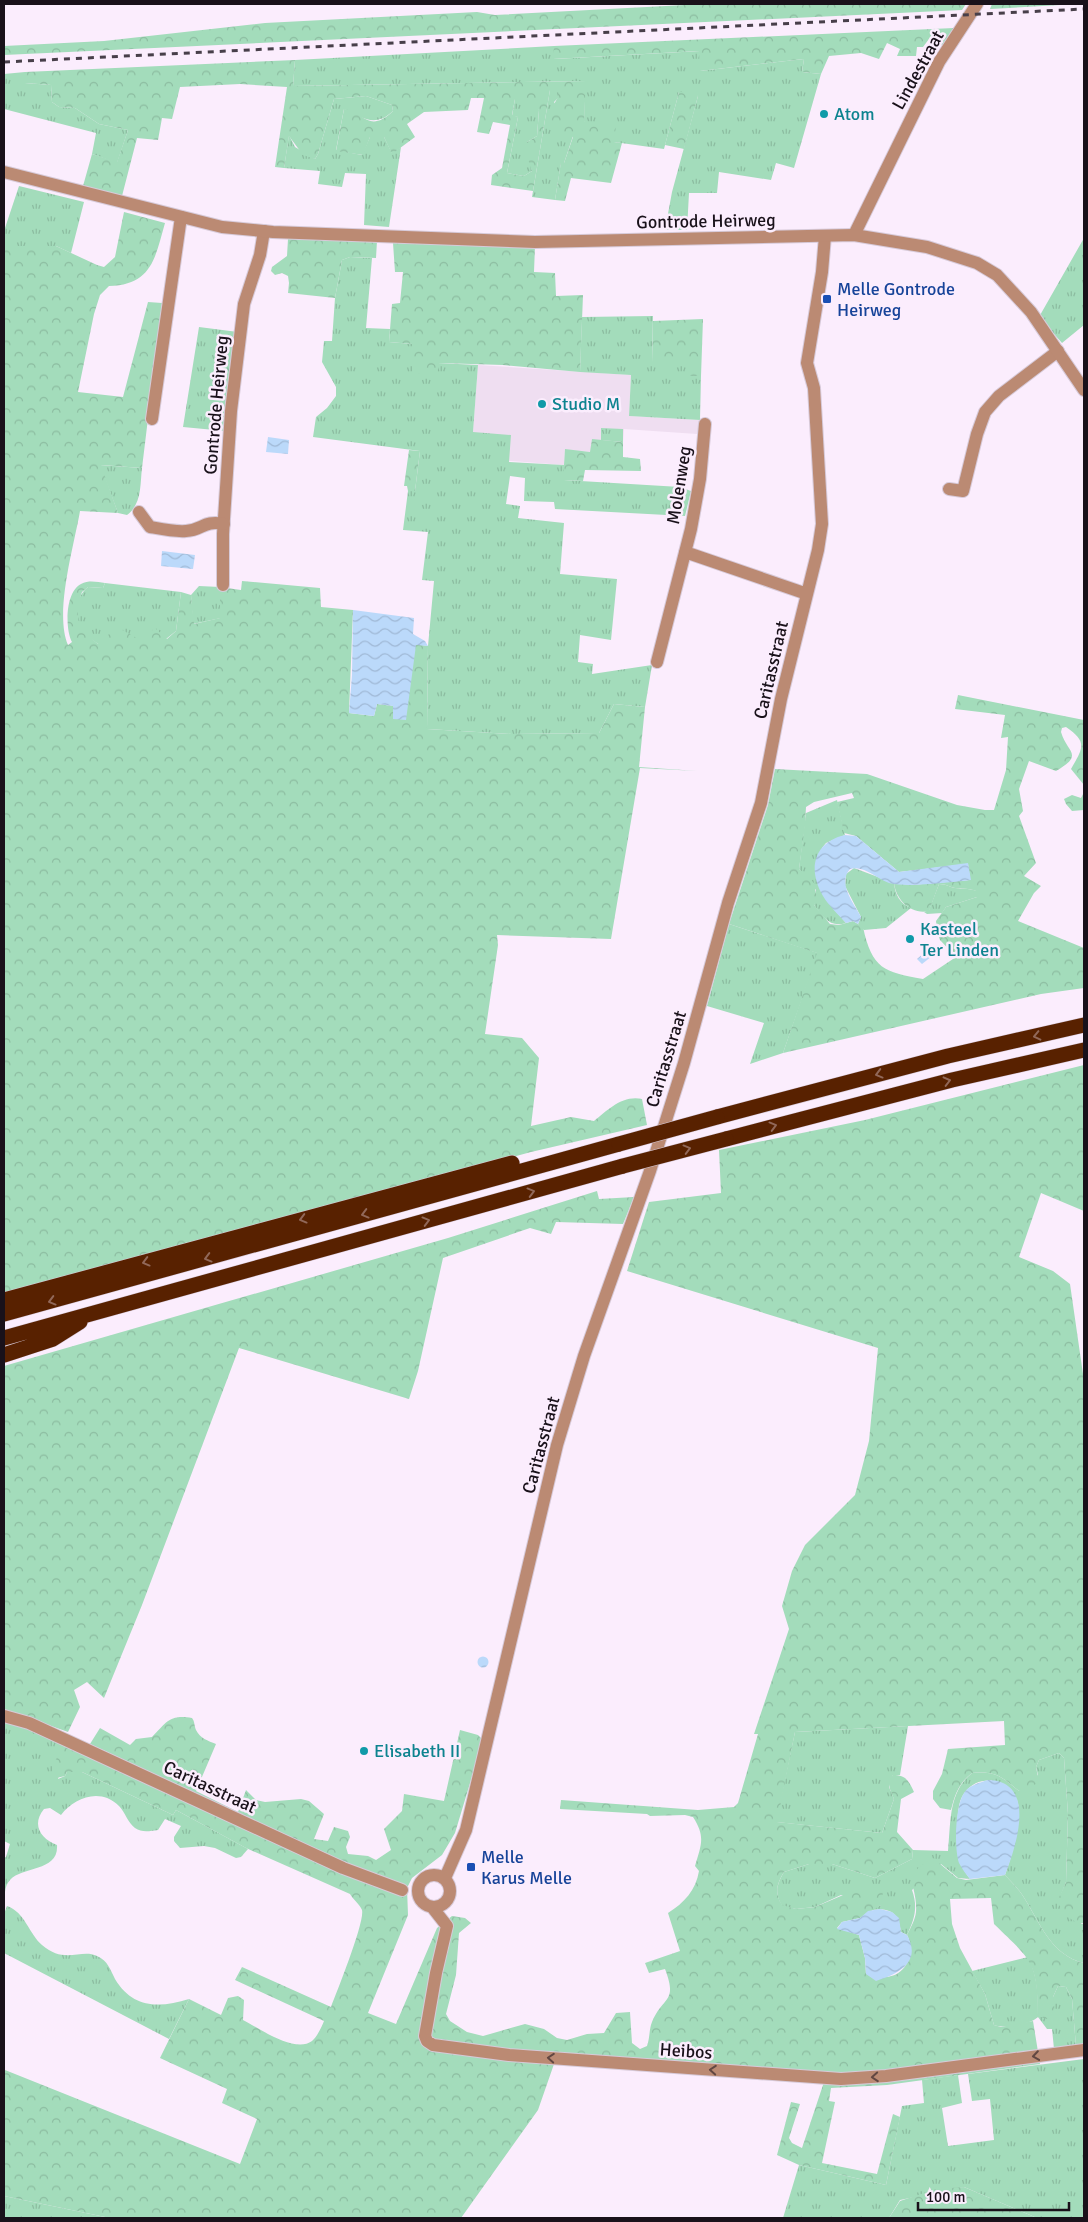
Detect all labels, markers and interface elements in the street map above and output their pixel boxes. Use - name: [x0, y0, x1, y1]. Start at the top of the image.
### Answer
- street label: Lindestraat: [887, 26, 949, 114]
- place label: Atom: [834, 103, 875, 125]
- marker: Atom: [818, 108, 830, 120]
- street label: Gontrode Heirweg: [636, 209, 776, 233]
- place label: Melle Gontrode Heirweg: [837, 278, 955, 321]
- marker: Melle Gontrode Heirweg: [821, 293, 833, 305]
- street label: Gontrode Heirweg: [199, 335, 233, 475]
- place label: Studio M: [552, 393, 620, 415]
- marker: Studio M: [536, 398, 548, 410]
- street label: Molenweg: [662, 444, 696, 526]
- street label: Caritasstraat: [749, 619, 793, 721]
- place label: Kasteel Ter Linden: [920, 918, 999, 961]
- marker: Kasteel Ter Linden: [904, 933, 916, 945]
- street label: Caritasstraat: [641, 1008, 691, 1110]
- one-way arrow: [1032, 1030, 1041, 1041]
- one-way arrow: [875, 1069, 883, 1079]
- one-way arrow: [943, 1076, 952, 1087]
- one-way arrow: [769, 1122, 777, 1132]
- one-way arrow: [682, 1145, 690, 1155]
- one-way arrow: [527, 1187, 536, 1198]
- one-way arrow: [361, 1209, 369, 1219]
- one-way arrow: [299, 1214, 307, 1224]
- one-way arrow: [421, 1216, 430, 1227]
- one-way arrow: [205, 1252, 213, 1262]
- one-way arrow: [142, 1256, 150, 1266]
- one-way arrow: [48, 1296, 56, 1306]
- street label: Caritasstraat: [517, 1394, 565, 1496]
- place label: Elisabeth II: [374, 1740, 460, 1762]
- marker: Elisabeth II: [358, 1745, 370, 1757]
- street label: Caritasstraat: [160, 1756, 260, 1818]
- place label: Melle Karus Melle: [481, 1846, 572, 1889]
- marker: Melle Karus Melle: [465, 1861, 477, 1873]
- street label: Heibos: [659, 2038, 713, 2064]
- one-way arrow: [1032, 2050, 1040, 2061]
- one-way arrow: [546, 2053, 554, 2064]
- one-way arrow: [708, 2065, 716, 2076]
- one-way arrow: [870, 2071, 878, 2082]
- scale bar: [918, 2180, 1069, 2212]
- text: 100 m: [926, 2188, 966, 2206]

